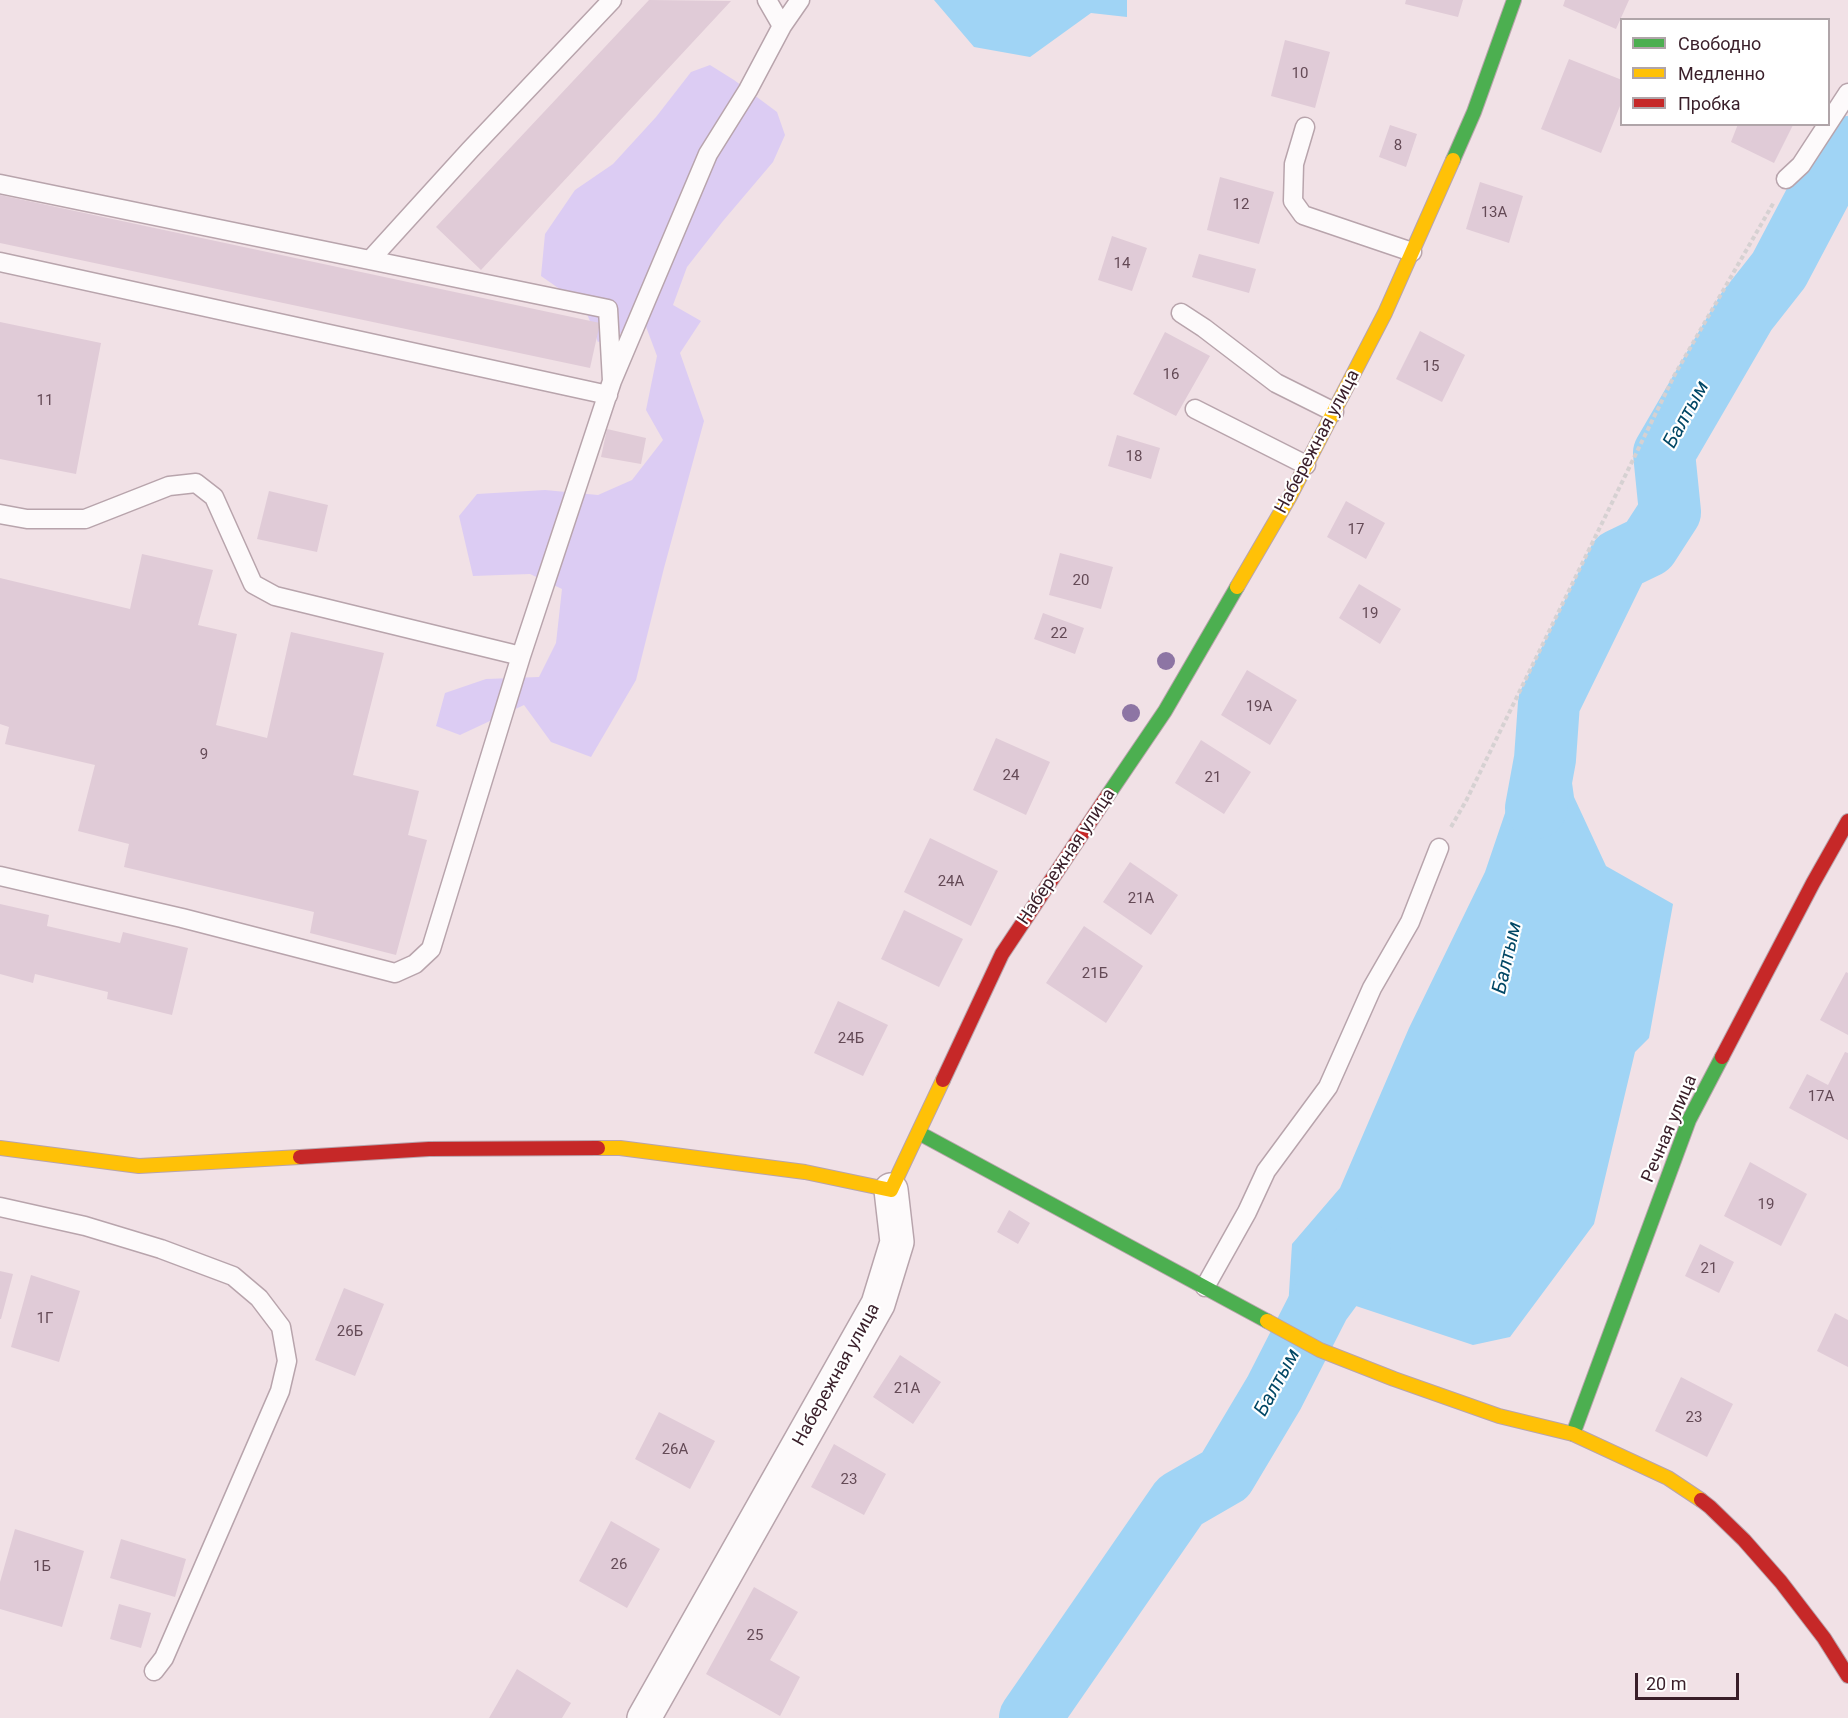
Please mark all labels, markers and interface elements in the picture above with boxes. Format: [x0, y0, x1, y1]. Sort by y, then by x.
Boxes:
legend [1620, 18, 1830, 126]
text: Свободно [1678, 33, 1761, 54]
text: Медленно [1678, 63, 1765, 84]
house number: 10 [1292, 65, 1308, 83]
text: Пробка [1678, 93, 1741, 114]
house number: 8 [1394, 137, 1402, 155]
house number: 12 [1233, 196, 1249, 214]
house number: 13А [1481, 204, 1507, 222]
house number: 14 [1114, 255, 1130, 273]
house number: 15 [1423, 358, 1439, 376]
house number: 16 [1163, 366, 1179, 384]
street label: Набережная улица [1271, 367, 1365, 517]
water label: Балтым [1659, 377, 1715, 453]
house number: 11 [37, 392, 53, 410]
house number: 18 [1126, 448, 1142, 466]
house number: 17 [1348, 521, 1364, 539]
house number: 20 [1073, 572, 1089, 590]
house number: 19 [1362, 605, 1378, 623]
house number: 22 [1051, 625, 1067, 643]
house number: 19А [1246, 698, 1272, 716]
house number: 9 [200, 746, 208, 764]
house number: 24 [1003, 767, 1019, 785]
house number: 21 [1205, 769, 1221, 787]
street label: Набережная улица [1013, 785, 1121, 929]
house number: 24А [938, 873, 964, 891]
house number: 21А [1128, 890, 1154, 908]
water label: Балтым [1488, 920, 1528, 996]
house number: 21Б [1082, 965, 1108, 983]
house number: 24Б [838, 1030, 864, 1048]
street label: Речная улица [1638, 1072, 1702, 1186]
house number: 17А [1808, 1088, 1834, 1106]
house number: 19 [1758, 1196, 1774, 1214]
house number: 21 [1701, 1260, 1717, 1278]
street label: Набережная улица [789, 1300, 885, 1450]
house number: 1Г [37, 1310, 53, 1328]
house number: 26Б [337, 1323, 363, 1341]
water label: Балтым [1250, 1345, 1306, 1421]
house number: 21А [894, 1380, 920, 1398]
house number: 23 [1686, 1409, 1702, 1427]
house number: 26А [662, 1441, 688, 1459]
house number: 23 [841, 1471, 857, 1489]
house number: 26 [611, 1556, 627, 1574]
house number: 1Б [33, 1558, 51, 1576]
house number: 25 [747, 1627, 763, 1645]
scale bar [1638, 1661, 1742, 1699]
text: 20 m [1646, 1673, 1686, 1694]

